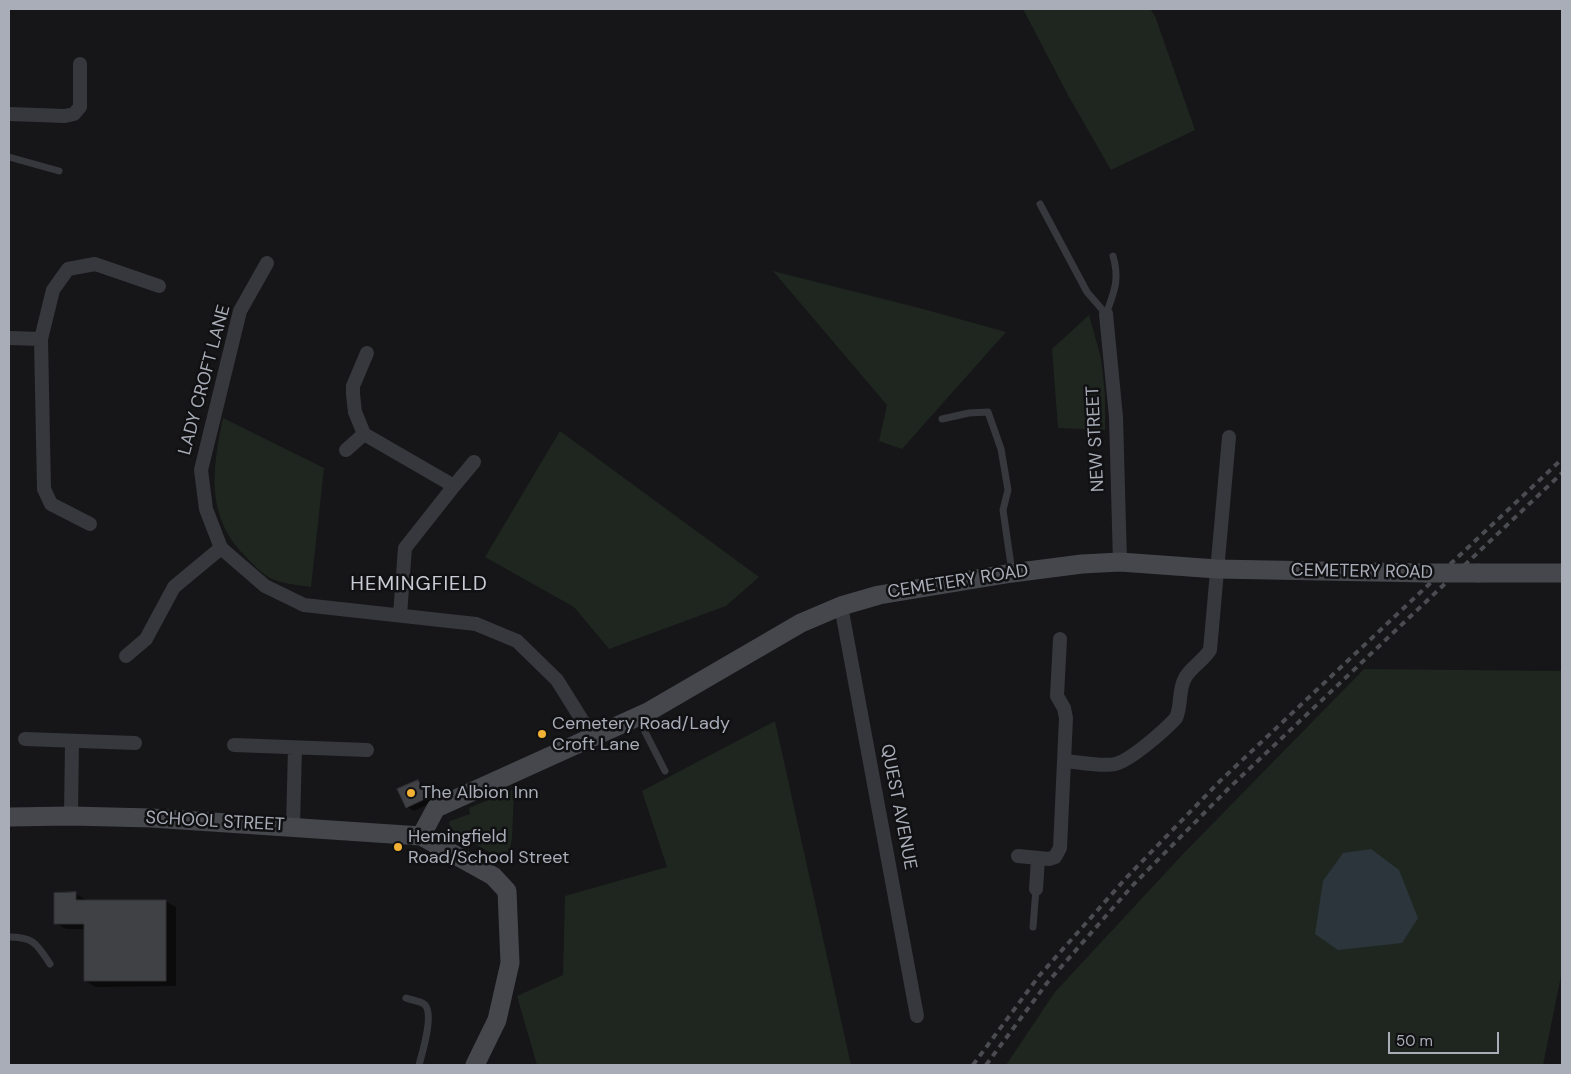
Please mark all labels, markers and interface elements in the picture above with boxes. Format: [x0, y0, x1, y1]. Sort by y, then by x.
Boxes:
street label: LADY CROFT LANE [175, 303, 235, 457]
street label: NEW STREET [1082, 385, 1110, 493]
street label: CEMETERY ROAD [886, 560, 1030, 604]
street label: CEMETERY ROAD [1291, 560, 1433, 584]
district label: HEMINGFIELD [349, 573, 489, 597]
place label: Cemetery Road/Lady Croft Lane [552, 713, 730, 756]
marker: Cemetery Road/Lady Croft Lane [536, 728, 548, 740]
street label: QUEST AVENUE [875, 742, 921, 872]
place label: The Albion Inn [421, 782, 539, 804]
marker: The Albion Inn [405, 787, 417, 799]
street label: SCHOOL STREET [145, 808, 285, 836]
place label: Hemingfield Road/School Street [408, 826, 569, 869]
marker: Hemingfield Road/School Street [392, 841, 404, 853]
scale bar [1391, 1022, 1502, 1054]
text: 50 m [1396, 1031, 1433, 1051]

